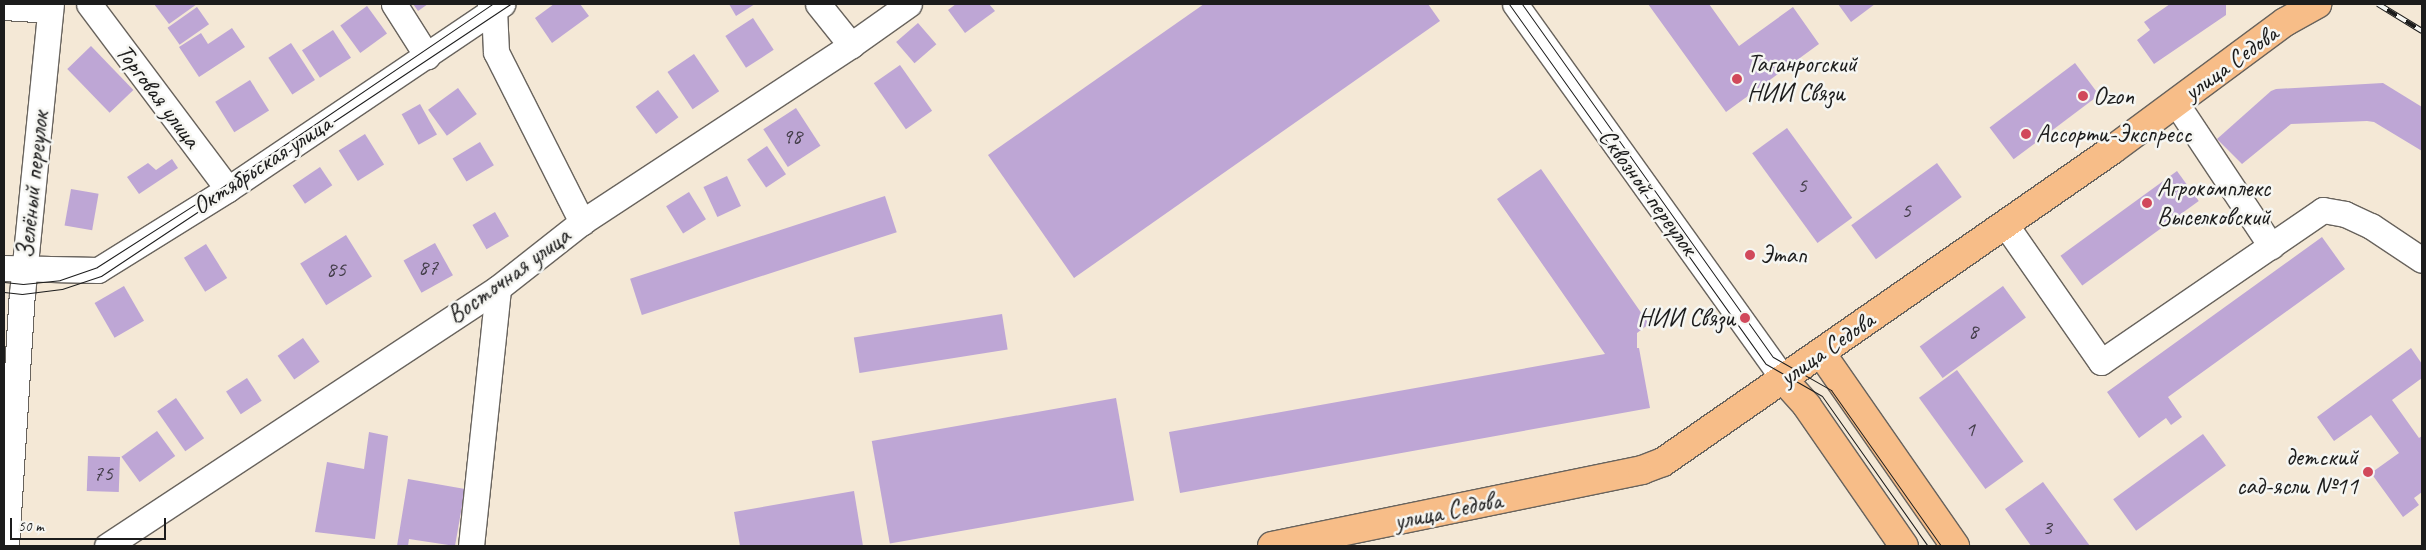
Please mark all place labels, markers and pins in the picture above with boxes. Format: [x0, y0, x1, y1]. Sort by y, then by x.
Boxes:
place label: Таганрогский НИИ Связи [1747, 50, 1857, 109]
marker: Таганрогский НИИ Связи [1731, 73, 1743, 85]
place label: Ozon [2093, 81, 2134, 111]
marker: Ozon [2077, 90, 2089, 102]
place label: Ассорти-Экспресс [2036, 119, 2192, 149]
marker: Ассорти-Экспресс [2020, 128, 2032, 140]
place label: Агрокомплекс Выселковский [2157, 174, 2270, 233]
marker: Агрокомплекс Выселковский [2141, 197, 2153, 209]
place label: Этап [1760, 240, 1807, 270]
marker: Этап [1744, 249, 1756, 261]
place label: НИИ Связи [1638, 303, 1735, 333]
marker: НИИ Связи [1739, 312, 1751, 324]
place label: детский сад-ясли №11 [2236, 443, 2358, 502]
marker: детский сад-ясли №11 [2362, 466, 2374, 478]

